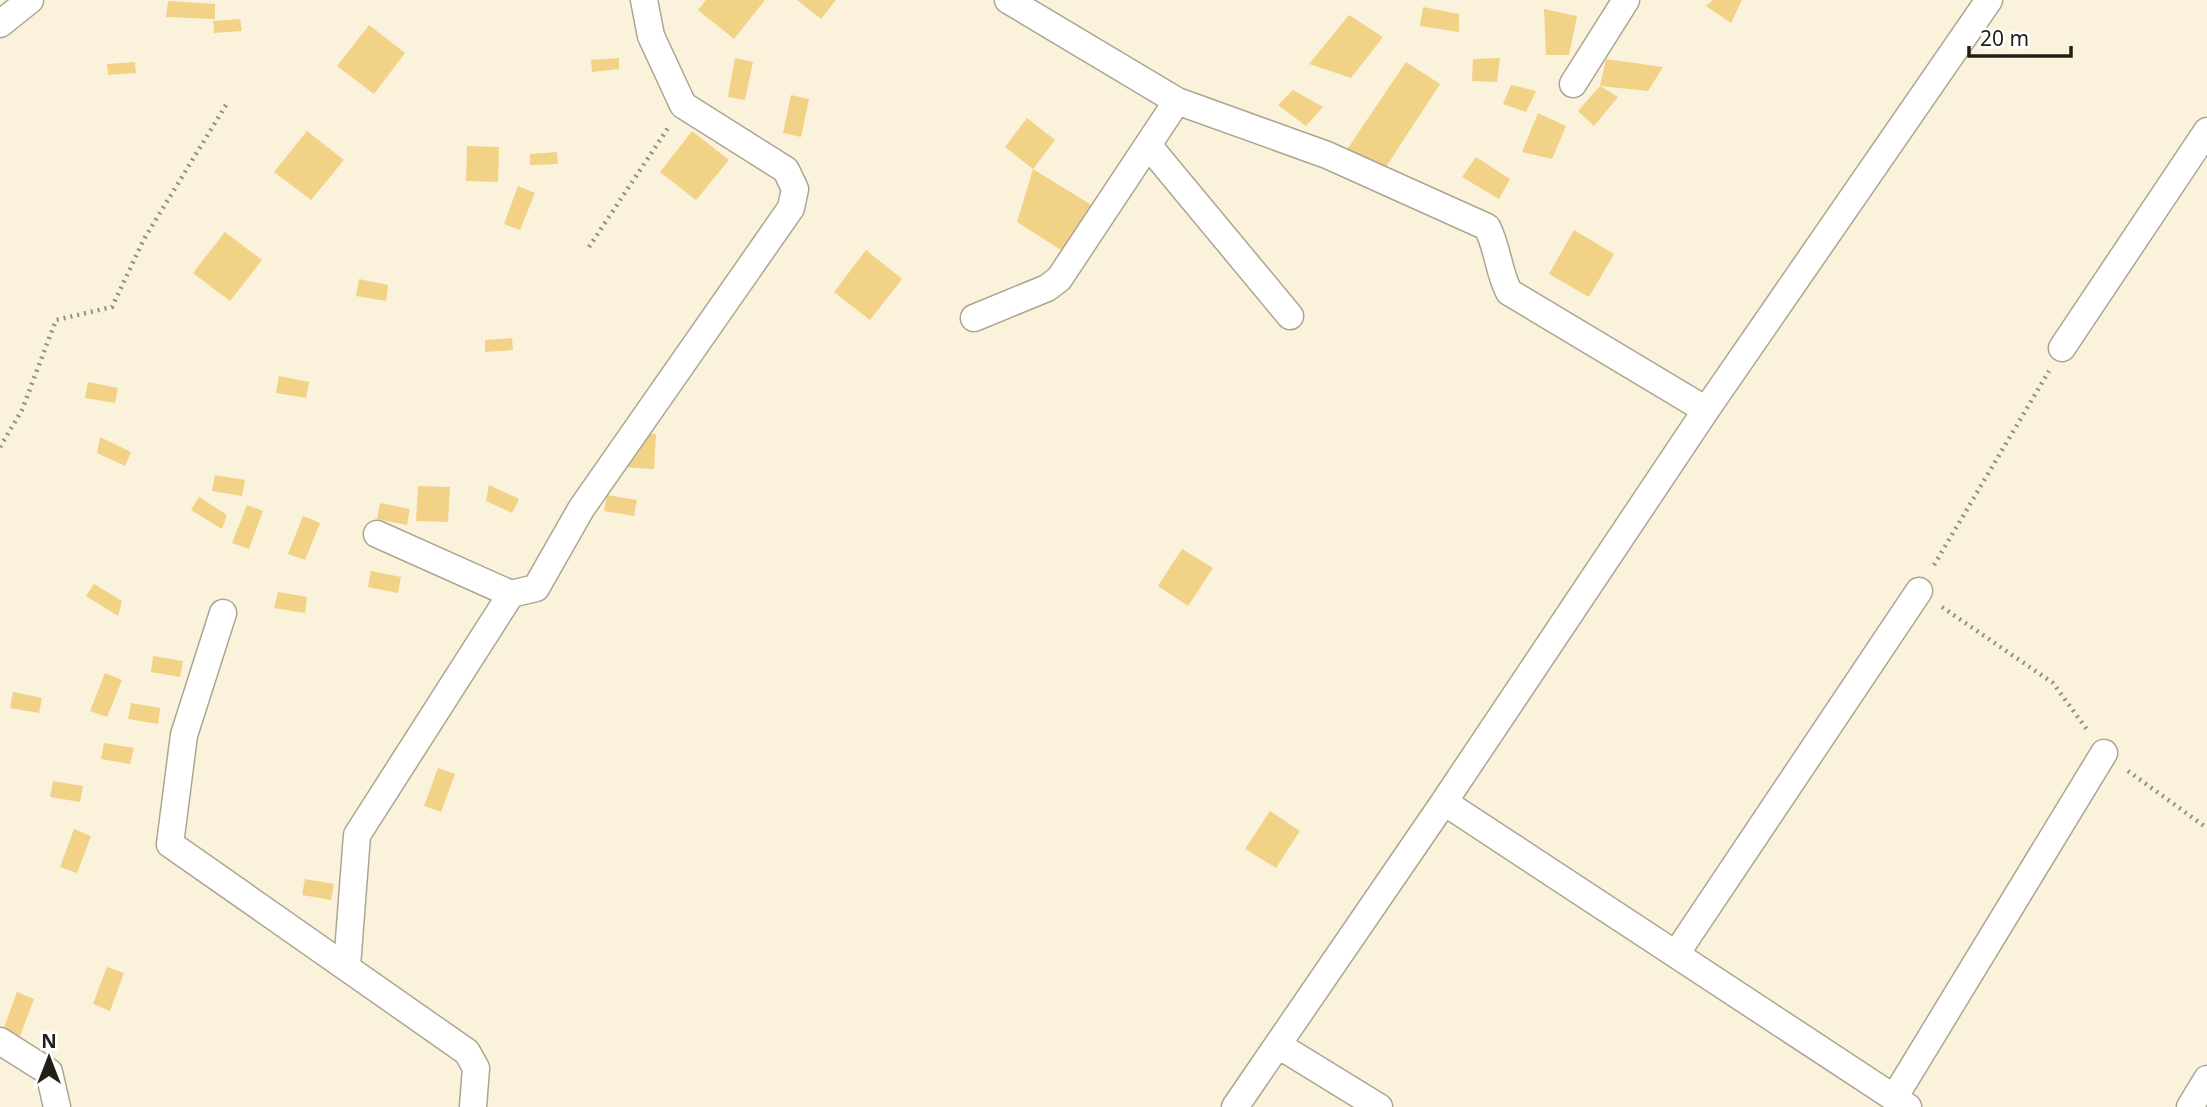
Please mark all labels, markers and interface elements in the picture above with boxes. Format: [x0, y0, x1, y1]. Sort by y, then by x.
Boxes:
scale bar [1969, 14, 2070, 58]
text: 20 m [1980, 24, 2029, 52]
north arrow [14, 1023, 84, 1093]
text: N [41, 1028, 57, 1054]

